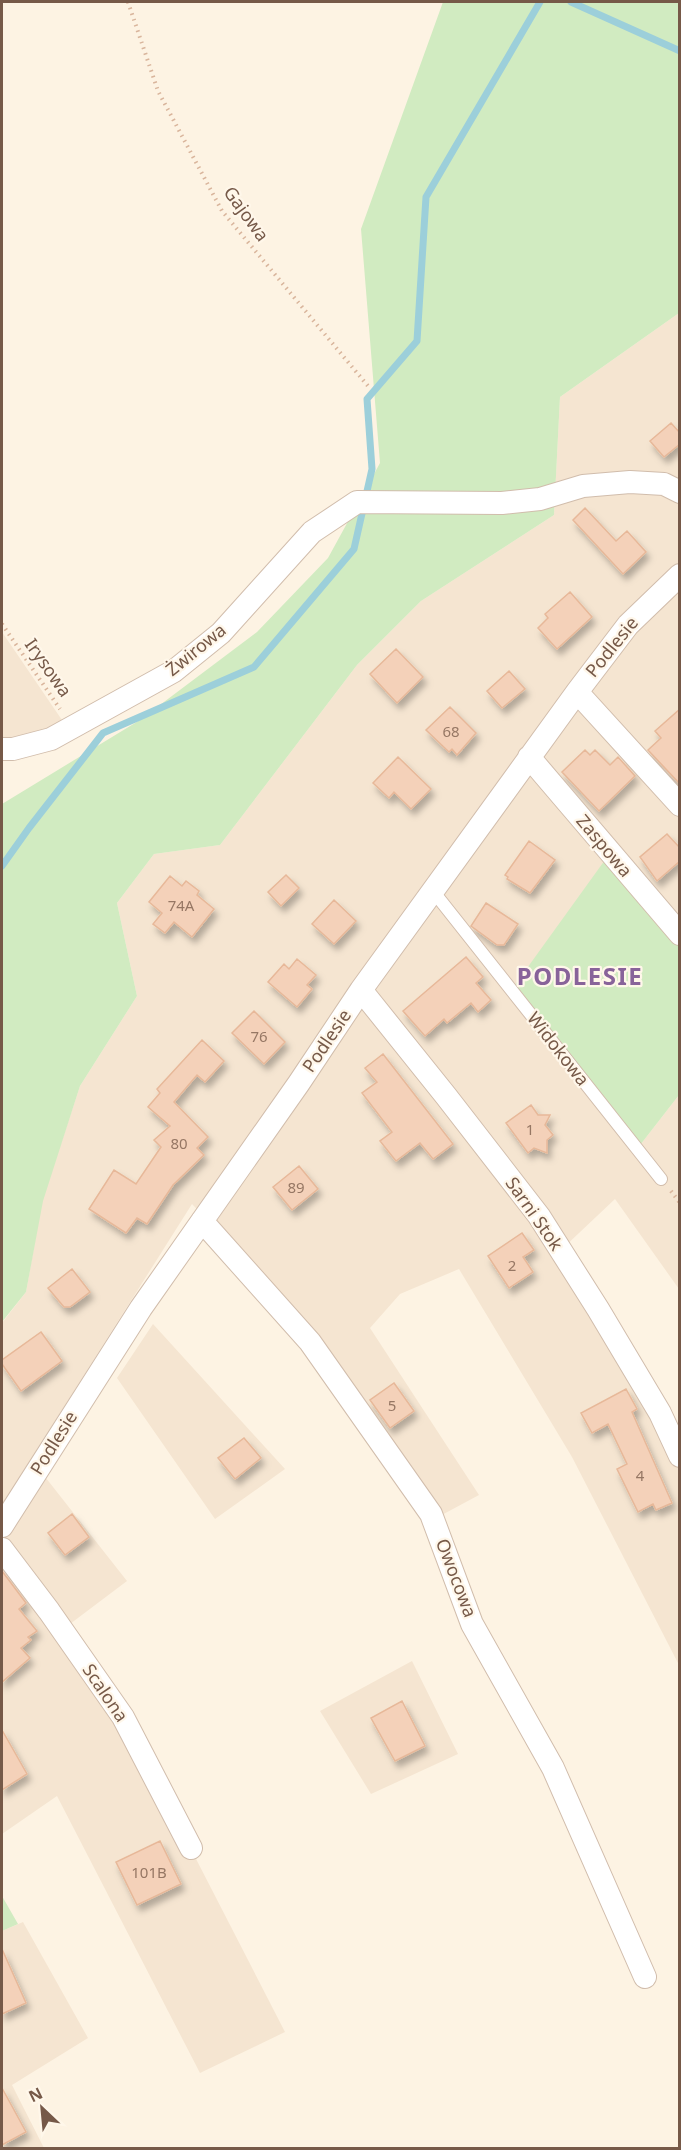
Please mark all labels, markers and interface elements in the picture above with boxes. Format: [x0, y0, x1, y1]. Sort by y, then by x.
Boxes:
street label: Gajowa [219, 181, 275, 246]
street label: Podlesie [580, 611, 643, 682]
street label: Żwirowa [160, 618, 230, 681]
street label: Irysowa [20, 633, 78, 701]
house number: 68 [442, 721, 460, 741]
street label: Zaspowa [572, 809, 638, 882]
house number: 74A [168, 895, 195, 915]
district label: PODLESIE [517, 959, 643, 992]
street label: Podlesie [296, 1004, 356, 1077]
street label: Widokowa [522, 1006, 595, 1090]
house number: 76 [250, 1026, 268, 1046]
house number: 1 [526, 1119, 534, 1139]
house number: 80 [170, 1133, 188, 1153]
street label: Sarni Stok [501, 1172, 569, 1255]
house number: 89 [287, 1177, 305, 1197]
house number: 2 [508, 1255, 516, 1275]
house number: 5 [388, 1395, 396, 1415]
street label: Podlesie [24, 1406, 82, 1479]
house number: 4 [636, 1465, 645, 1485]
street label: Owocowa [431, 1535, 483, 1620]
street label: Scalona [78, 1659, 134, 1726]
house number: 101B [131, 1862, 167, 1882]
north arrow [12, 2078, 72, 2138]
text: N [25, 2082, 46, 2107]

